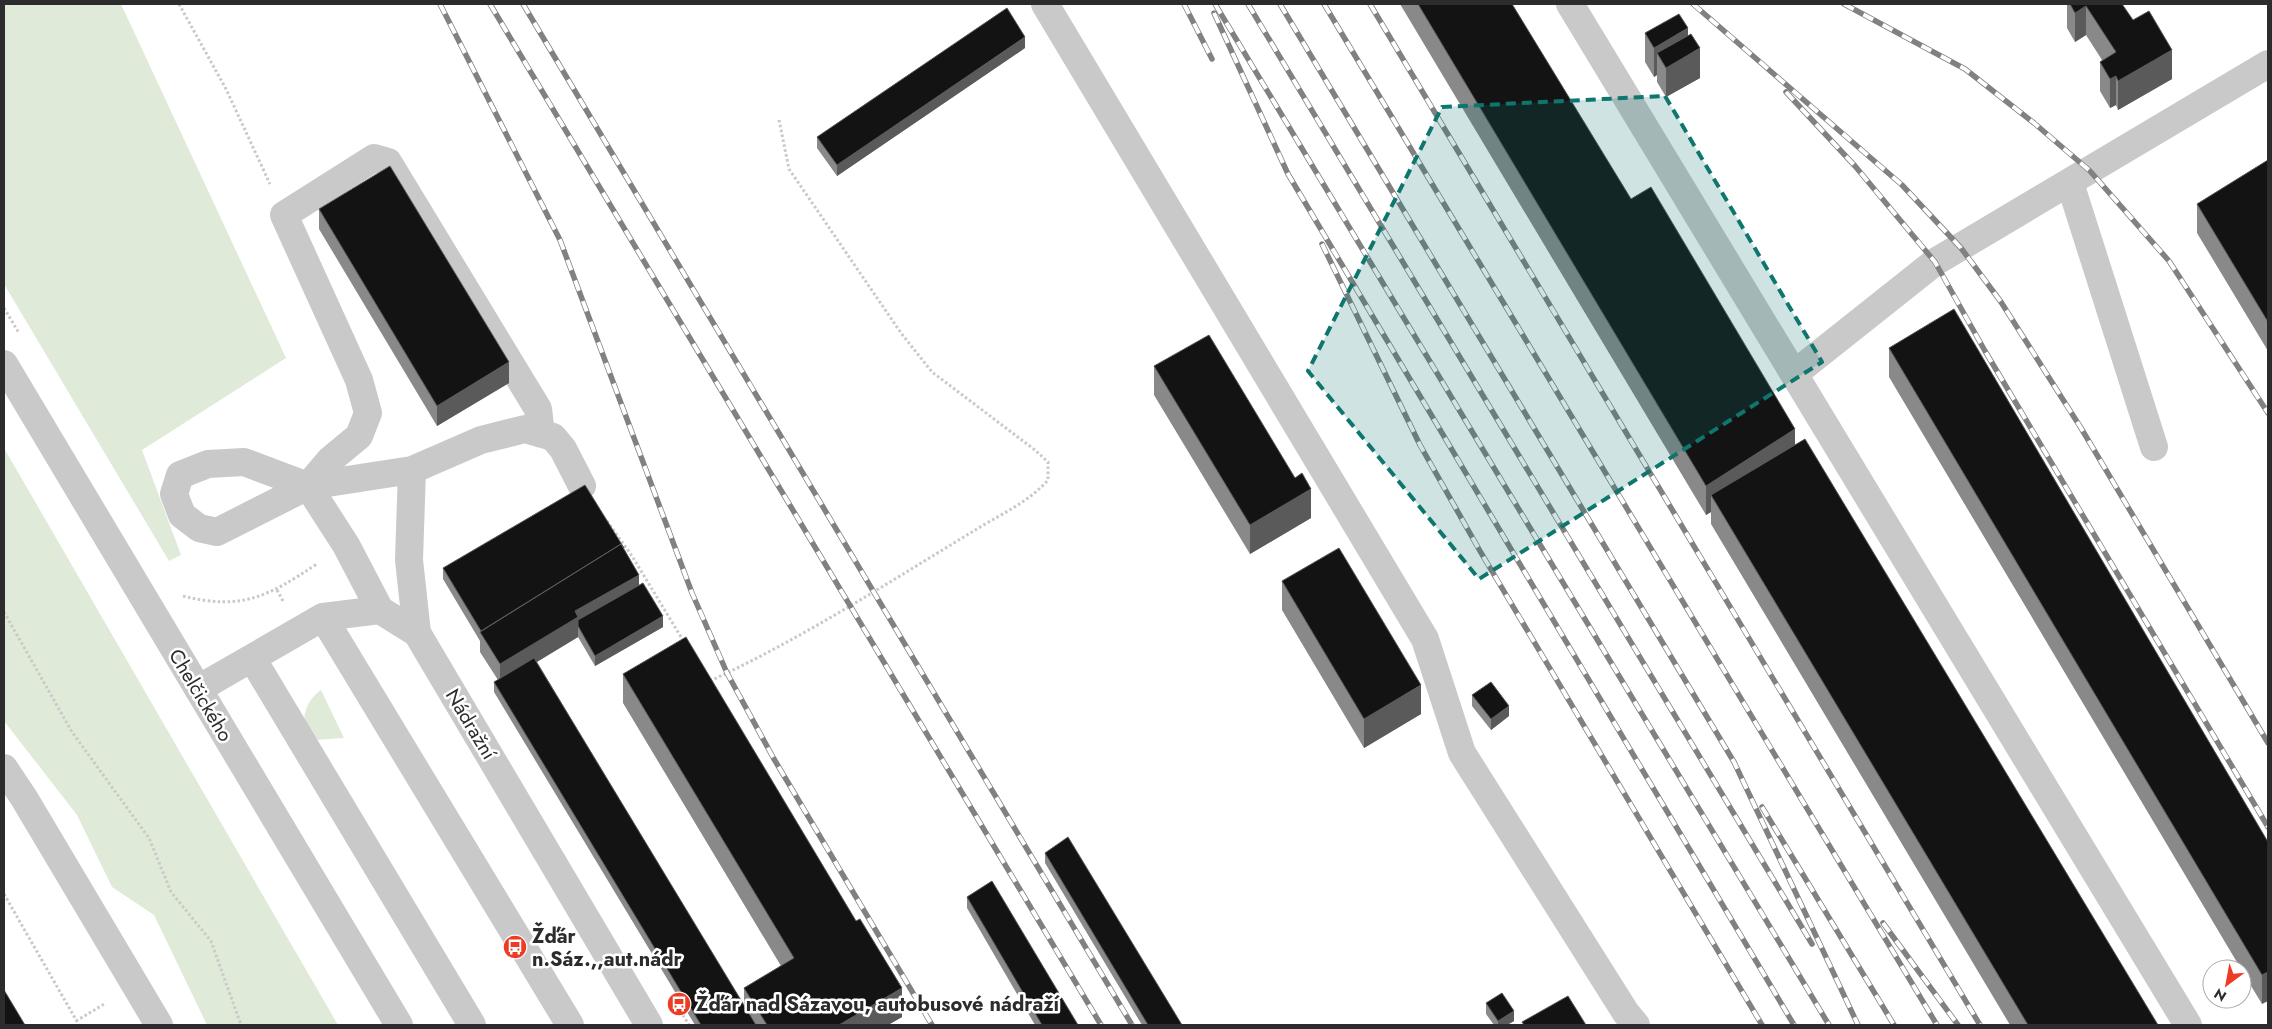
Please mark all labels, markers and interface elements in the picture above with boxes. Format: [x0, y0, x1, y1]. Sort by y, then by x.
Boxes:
street label: Chelčického [161, 643, 240, 747]
street label: Nádražní [438, 683, 503, 766]
place label: Žďár n.Sáz.,,aut.nádr [532, 921, 683, 974]
bus stop icon: Žďár n.Sáz.,,aut.nádr [502, 934, 528, 960]
north arrow [2202, 959, 2252, 1009]
text: N [2210, 984, 2230, 1006]
place label: Žďár nad Sázavou, autobusové nádraží [696, 989, 1061, 1019]
bus stop icon: Žďár nad Sázavou, autobusové nádraží [666, 991, 692, 1017]

